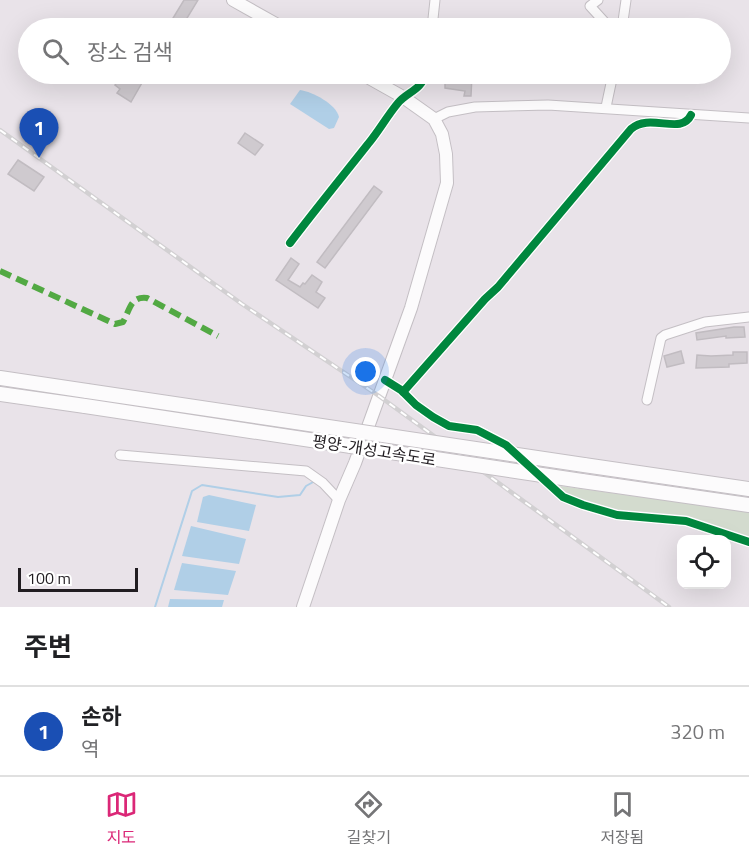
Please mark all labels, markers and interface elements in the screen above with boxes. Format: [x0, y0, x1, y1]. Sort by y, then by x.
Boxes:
search box [18, 18, 731, 84]
icon: search [39, 35, 72, 68]
text: 장소 검색 [87, 35, 173, 69]
pin: 1 [20, 108, 58, 158]
your location [351, 357, 380, 386]
street label: 평양-개성고속도로 [311, 428, 438, 472]
map controls [677, 535, 731, 589]
button: locate [677, 535, 731, 589]
scale bar [18, 565, 138, 592]
text: 100 m [27, 566, 71, 590]
text: 주변 [24, 627, 72, 666]
text: 손하 [81, 699, 121, 733]
text: 1 [38, 716, 49, 747]
text: 320 m [670, 716, 725, 747]
text: 역 [81, 733, 99, 764]
tab: 지도 [105, 788, 138, 849]
tab: 길찾기 [347, 788, 391, 849]
tab: 저장됨 [600, 788, 644, 849]

